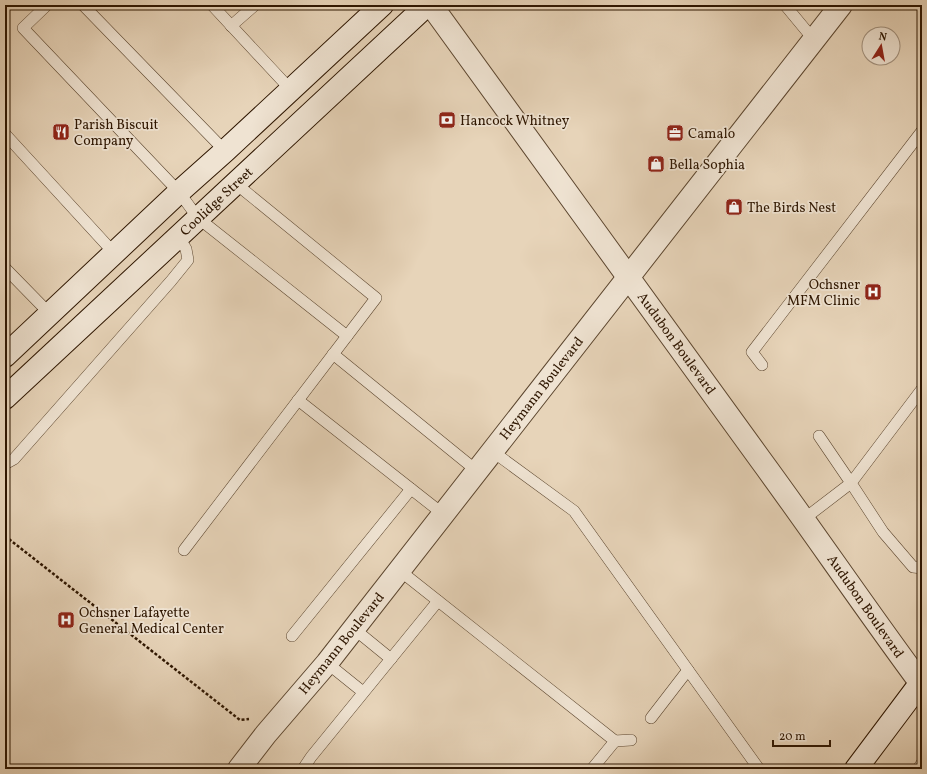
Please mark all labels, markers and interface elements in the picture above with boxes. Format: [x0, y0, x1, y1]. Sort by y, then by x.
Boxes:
north arrow [861, 26, 901, 66]
text: N [877, 30, 888, 46]
bank icon: Hancock Whitney [437, 110, 457, 130]
place label: Hancock Whitney [460, 112, 570, 131]
place label: Parish Biscuit Company [74, 116, 159, 151]
restaurant icon: Parish Biscuit Company [51, 122, 71, 142]
office icon: Camalo [665, 123, 685, 143]
place label: Camalo [688, 125, 735, 144]
shop icon: Bella Sophia [646, 154, 666, 174]
place label: Bella Sophia [669, 156, 745, 175]
street label: Coolidge Street [176, 163, 258, 241]
shop icon: The Birds Nest [724, 197, 744, 217]
place label: The Birds Nest [747, 199, 836, 218]
place label: Ochsner MFM Clinic [787, 276, 860, 311]
hospital icon: Ochsner MFM Clinic [863, 282, 883, 302]
street label: Audubon Boulevard [632, 289, 720, 399]
street label: Heymann Boulevard [496, 333, 589, 445]
street label: Audubon Boulevard [822, 551, 908, 663]
street label: Heymann Boulevard [295, 589, 389, 699]
place label: Ochsner Lafayette General Medical Center [79, 604, 224, 639]
hospital icon: Ochsner Lafayette General Medical Center [56, 610, 76, 630]
scale bar [773, 722, 830, 748]
text: 20 m [779, 729, 806, 745]

